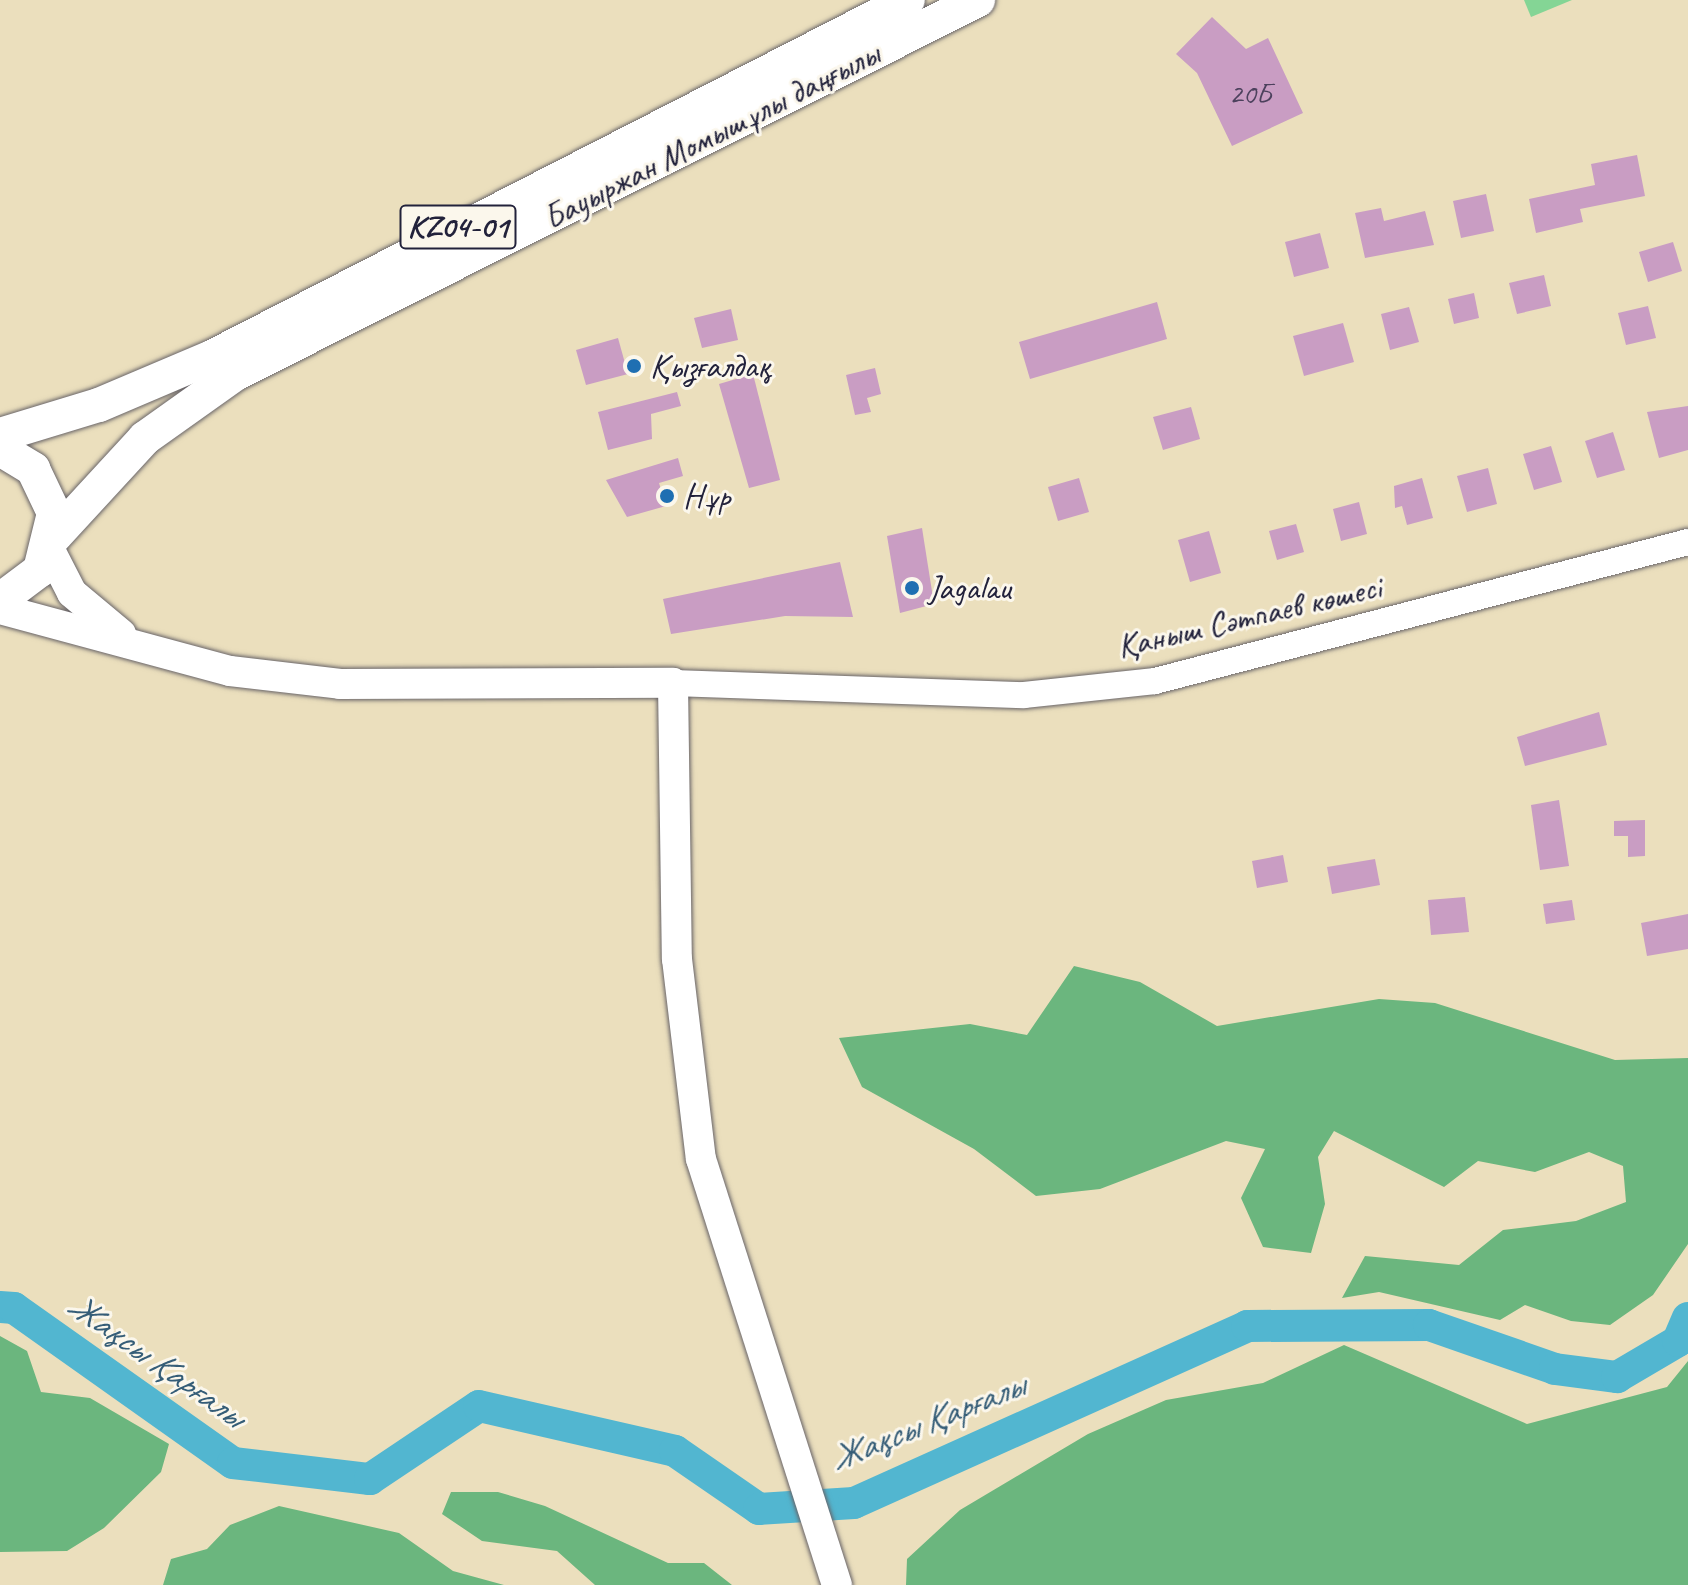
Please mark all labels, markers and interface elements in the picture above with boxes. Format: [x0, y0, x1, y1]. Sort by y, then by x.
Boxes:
street label: Бауыржан Момышұлы даңғылы [536, 32, 886, 238]
house number: 20Б [1229, 75, 1271, 111]
road number: KZ04-01 [398, 199, 518, 255]
place label: Қызғалдақ [650, 346, 771, 386]
marker: Қызғалдақ [625, 357, 643, 375]
place label: Нұр [683, 476, 730, 516]
marker: Нұр [658, 487, 676, 505]
street label: Қаныш Сәтпаев көшесі [1113, 566, 1385, 666]
place label: Jagalau [928, 568, 1011, 608]
marker: Jagalau [903, 579, 921, 597]
water label: Жақсы Қарғалы [59, 1283, 253, 1437]
water label: Жақсы Қарғалы [823, 1363, 1031, 1481]

